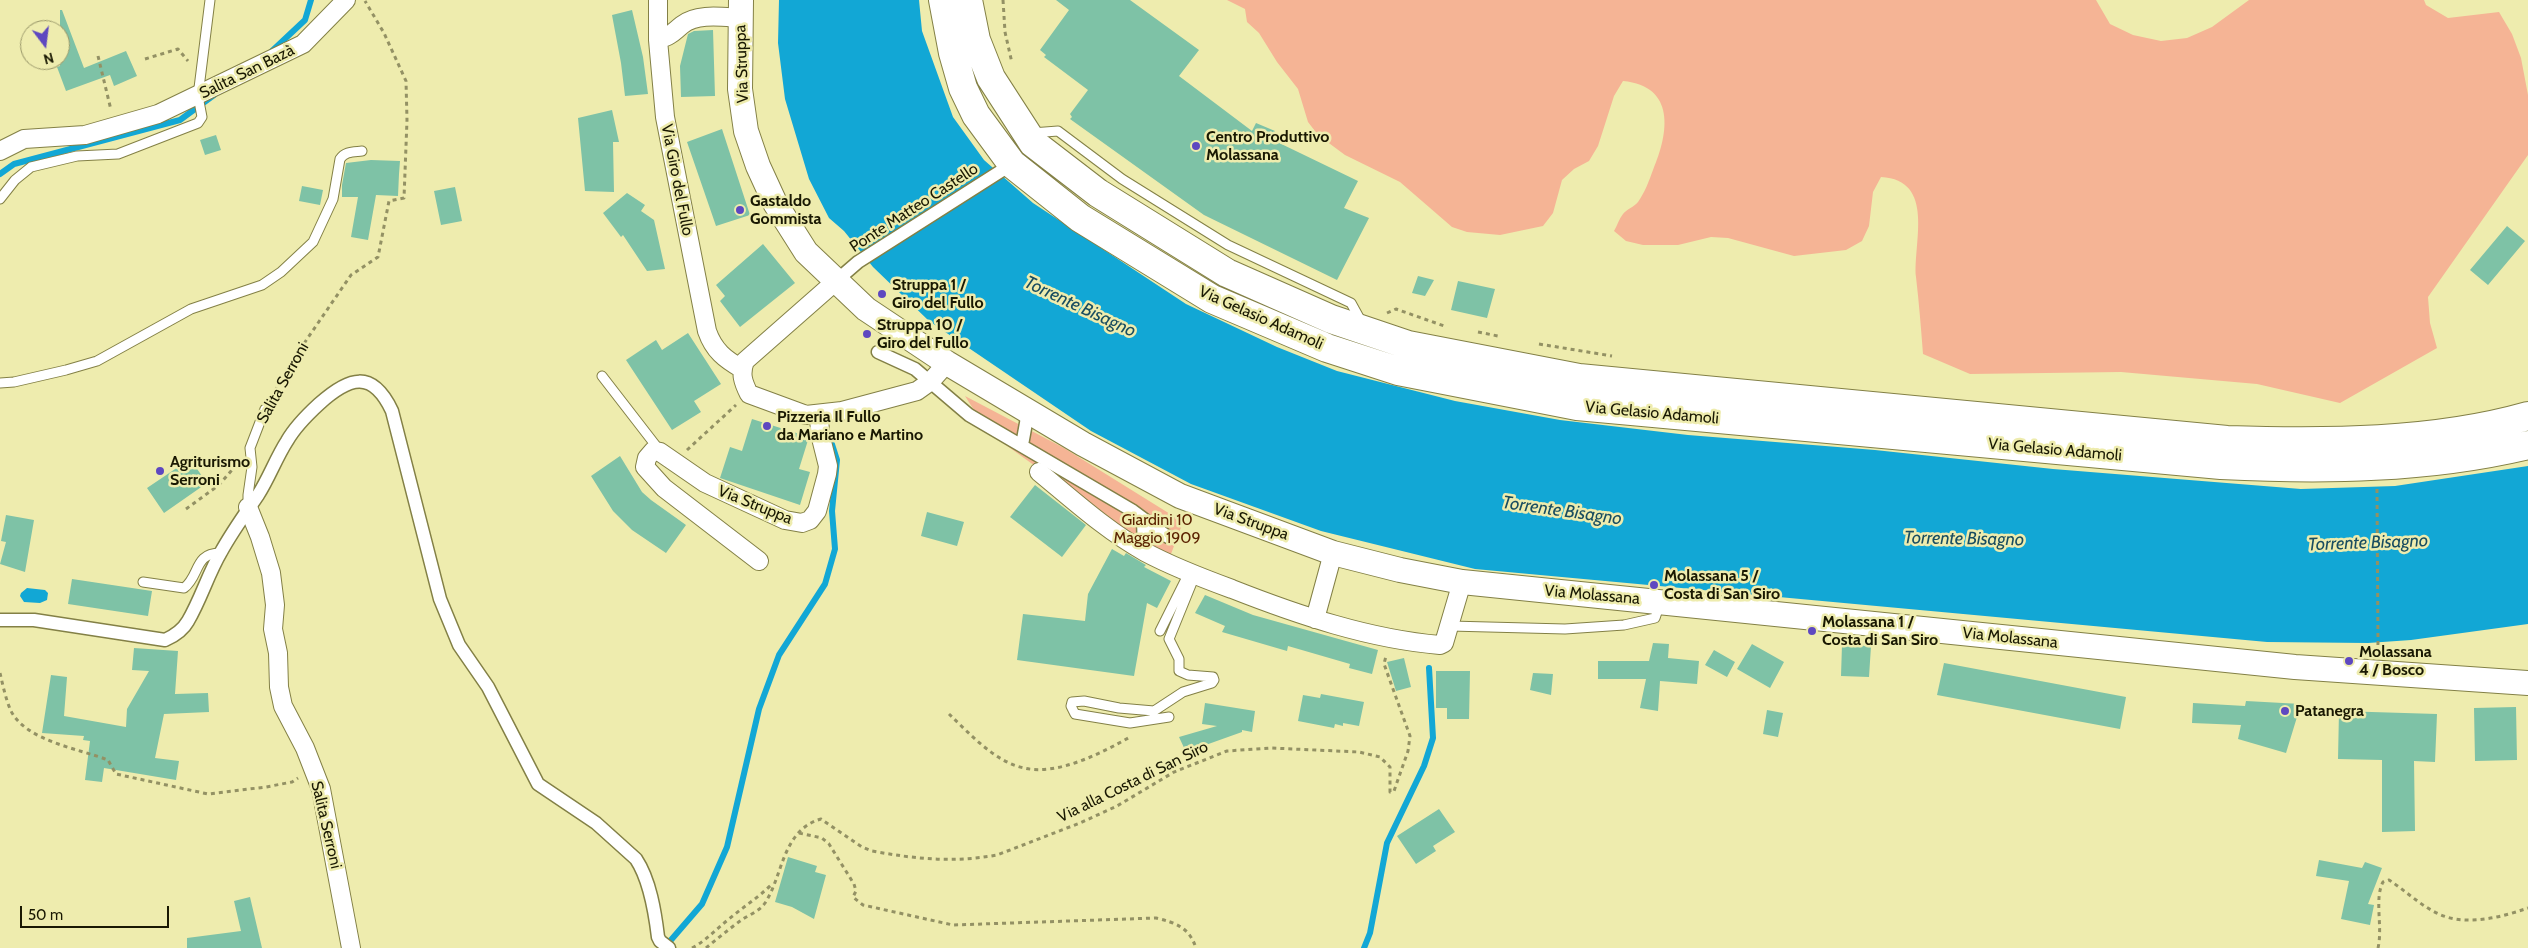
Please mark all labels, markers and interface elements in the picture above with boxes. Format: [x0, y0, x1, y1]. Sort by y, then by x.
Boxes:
north arrow [20, 20, 70, 70]
street label: Via Struppa [731, 24, 753, 104]
street label: Salita San Bazà [197, 41, 297, 103]
text: N [42, 49, 56, 68]
street label: Via Giro del Fullo [657, 123, 697, 237]
place label: Centro Produttivo Molassana [1206, 127, 1329, 165]
marker: Centro Produttivo Molassana [1190, 140, 1202, 152]
street label: Ponte Matteo Castello [846, 159, 982, 257]
place label: Gastaldo Gommista [750, 191, 822, 229]
marker: Gastaldo Gommista [734, 204, 746, 216]
water label: Torrente Bisagno [1021, 272, 1139, 342]
place label: Struppa 1 / Giro del Fullo [892, 275, 984, 313]
street label: Via Gelasio Adamoli [1196, 282, 1326, 354]
marker: Struppa 1 / Giro del Fullo [876, 288, 888, 300]
place label: Struppa 10 / Giro del Fullo [877, 315, 969, 353]
marker: Struppa 10 / Giro del Fullo [861, 328, 873, 340]
street label: Salita Serroni [253, 339, 313, 427]
street label: Via Gelasio Adamoli [1584, 398, 1720, 428]
place label: Pizzeria Il Fullo da Mariano e Martino [777, 407, 923, 445]
marker: Pizzeria Il Fullo da Mariano e Martino [761, 420, 773, 432]
street label: Via Gelasio Adamoli [1987, 435, 2123, 465]
place label: Agriturismo Serroni [170, 452, 250, 490]
marker: Agriturismo Serroni [154, 465, 166, 477]
street label: Via Struppa [715, 481, 795, 529]
water label: Torrente Bisagno [1501, 492, 1623, 530]
street label: Via Struppa [1211, 500, 1291, 544]
park label: Giardini 10 Maggio 1909 [1113, 510, 1201, 548]
water label: Torrente Bisagno [1904, 527, 2024, 551]
water label: Torrente Bisagno [2307, 530, 2429, 556]
place label: Molassana 5 / Costa di San Siro [1664, 566, 1780, 604]
marker: Molassana 5 / Costa di San Siro [1648, 579, 1660, 591]
street label: Via Molassana [1543, 581, 1641, 609]
place label: Molassana 1 / Costa di San Siro [1822, 612, 1938, 650]
street label: Via Molassana [1961, 623, 2059, 653]
marker: Molassana 1 / Costa di San Siro [1806, 625, 1818, 637]
place label: Molassana 4 / Bosco [2359, 642, 2432, 680]
marker: Molassana 4 / Bosco [2343, 655, 2355, 667]
place label: Patanegra [2295, 701, 2364, 721]
marker: Patanegra [2279, 705, 2291, 717]
street label: Via alla Costa di San Siro [1055, 737, 1211, 827]
street label: Salita Serroni [307, 779, 345, 871]
scale bar [22, 896, 171, 928]
text: 50 m [28, 906, 63, 924]

